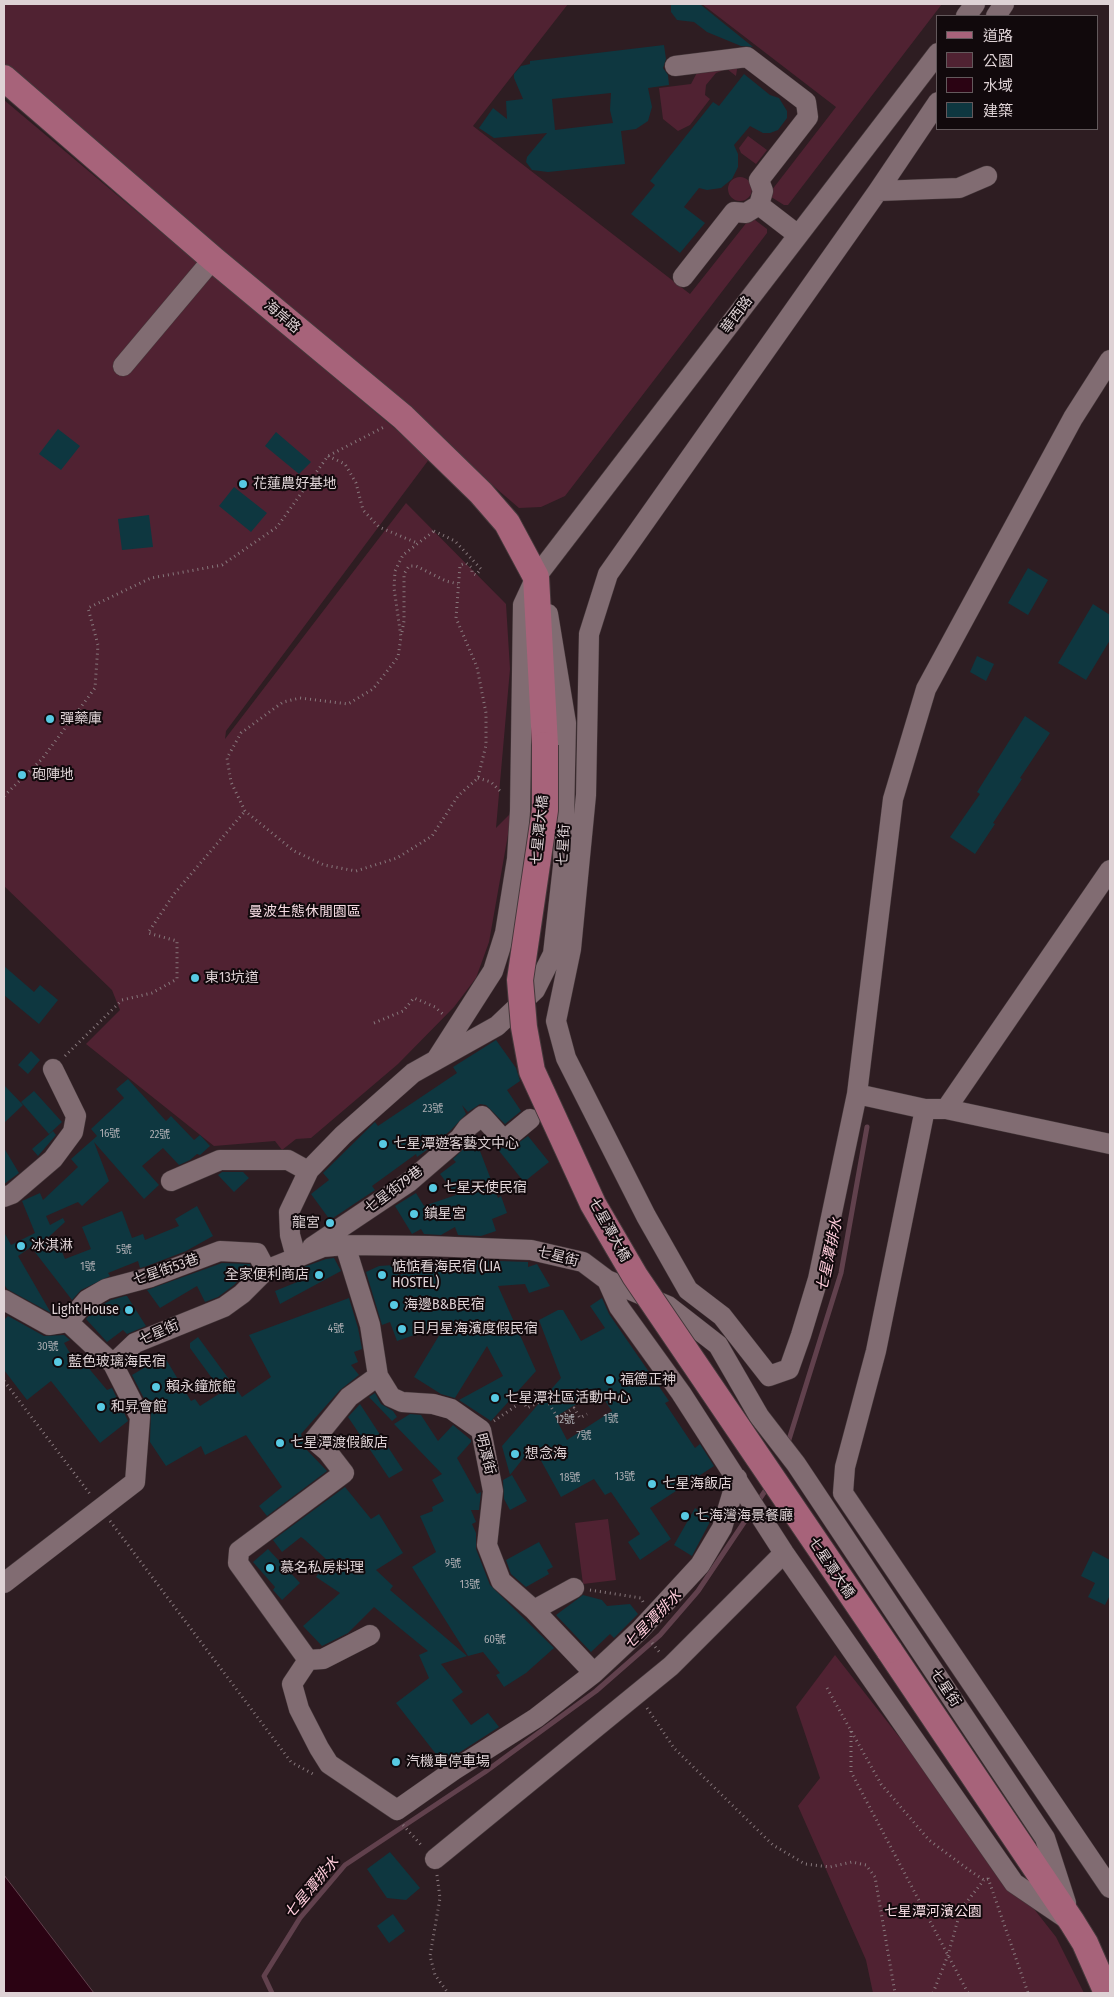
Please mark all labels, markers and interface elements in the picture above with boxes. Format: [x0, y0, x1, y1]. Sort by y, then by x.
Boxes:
legend [936, 15, 1099, 130]
text: 道路 [983, 27, 1013, 45]
text: 公園 [983, 52, 1013, 70]
text: 水域 [983, 77, 1013, 95]
text: 建築 [983, 102, 1013, 120]
street label: 華西路 [718, 293, 756, 337]
street label: 海岸路 [261, 297, 303, 337]
place label: 花蓮農好基地 [253, 476, 337, 492]
marker: 花蓮農好基地 [237, 478, 249, 490]
place label: 彈藥庫 [60, 711, 102, 727]
marker: 彈藥庫 [44, 713, 56, 725]
place label: 砲陣地 [32, 767, 74, 783]
marker: 砲陣地 [16, 769, 28, 781]
street label: 七星潭大橋 [528, 794, 552, 866]
street label: 七星街 [555, 824, 573, 866]
park label: 曼波生態休閒園區 [249, 904, 361, 920]
place label: 東13坑道 [205, 970, 259, 986]
marker: 東13坑道 [189, 972, 201, 984]
house number: 23號 [423, 1102, 443, 1116]
house number: 16號 [100, 1127, 120, 1141]
house number: 22號 [150, 1128, 170, 1142]
place label: 七星潭遊客藝文中心 [393, 1136, 519, 1152]
marker: 七星潭遊客藝文中心 [377, 1138, 389, 1150]
street label: 七星街79巷 [362, 1163, 426, 1217]
place label: 七星天使民宿 [443, 1180, 527, 1196]
marker: 七星天使民宿 [427, 1182, 439, 1194]
street label: 七星潭大橋 [585, 1195, 633, 1265]
place label: 鎮星宮 [424, 1206, 466, 1222]
marker: 鎮星宮 [408, 1208, 420, 1220]
place label: 龍宮 [292, 1215, 320, 1231]
water label: 七星潭排水 [813, 1216, 847, 1294]
marker: 龍宮 [324, 1217, 336, 1229]
place label: 冰淇淋 [31, 1238, 73, 1254]
marker: 冰淇淋 [15, 1240, 27, 1252]
house number: 5號 [116, 1243, 132, 1257]
street label: 七星街 [536, 1244, 580, 1270]
street label: 七星街53巷 [131, 1251, 201, 1289]
place label: 惦惦看海民宿 (LIA HOSTEL) [392, 1259, 501, 1292]
house number: 1號 [80, 1260, 96, 1274]
place label: 全家便利商店 [225, 1267, 309, 1283]
marker: 全家便利商店 [313, 1269, 325, 1281]
marker: 惦惦看海民宿 (LIA HOSTEL) [376, 1269, 388, 1281]
place label: 海邊B&B民宿 [404, 1297, 485, 1313]
marker: 海邊B&B民宿 [388, 1299, 400, 1311]
place label: Light House [51, 1302, 119, 1318]
marker: Light House [123, 1304, 135, 1316]
street label: 七星街 [136, 1317, 182, 1349]
place label: 日月星海濱度假民宿 [412, 1321, 538, 1337]
house number: 4號 [328, 1322, 344, 1336]
marker: 日月星海濱度假民宿 [396, 1323, 408, 1335]
house number: 30號 [37, 1340, 59, 1354]
place label: 藍色玻璃海民宿 [68, 1354, 166, 1370]
marker: 藍色玻璃海民宿 [52, 1356, 64, 1368]
place label: 福德正神 [620, 1372, 676, 1388]
marker: 福德正神 [604, 1374, 616, 1386]
place label: 賴永鐘旅館 [166, 1379, 236, 1395]
marker: 賴永鐘旅館 [150, 1381, 162, 1393]
place label: 七星潭社區活動中心 [505, 1390, 631, 1406]
marker: 七星潭社區活動中心 [489, 1392, 501, 1404]
place label: 和昇會館 [111, 1399, 167, 1415]
marker: 和昇會館 [95, 1401, 107, 1413]
house number: 1號 [603, 1412, 619, 1426]
house number: 12號 [555, 1413, 575, 1427]
house number: 7號 [576, 1429, 592, 1443]
street label: 明潭街 [472, 1432, 498, 1476]
place label: 七星潭渡假飯店 [290, 1435, 388, 1451]
marker: 七星潭渡假飯店 [274, 1437, 286, 1449]
place label: 想念海 [525, 1446, 567, 1462]
marker: 想念海 [509, 1448, 521, 1460]
house number: 13號 [615, 1470, 635, 1484]
house number: 18號 [560, 1471, 580, 1485]
place label: 七星海飯店 [662, 1476, 732, 1492]
marker: 七星海飯店 [646, 1478, 658, 1490]
place label: 七海灣海景餐廳 [695, 1508, 793, 1524]
marker: 七海灣海景餐廳 [679, 1510, 691, 1522]
street label: 七星潭大橋 [804, 1534, 858, 1602]
house number: 9號 [445, 1557, 461, 1571]
place label: 慕名私房料理 [280, 1560, 364, 1576]
marker: 慕名私房料理 [264, 1562, 276, 1574]
house number: 13號 [460, 1578, 480, 1592]
water label: 七星潭排水 [620, 1587, 686, 1653]
house number: 60號 [484, 1633, 506, 1647]
street label: 七星街 [926, 1666, 964, 1710]
place label: 汽機車停車場 [406, 1754, 490, 1770]
marker: 汽機車停車場 [390, 1756, 402, 1768]
water label: 七星潭排水 [281, 1853, 343, 1923]
park label: 七星潭河濱公園 [884, 1904, 982, 1920]

